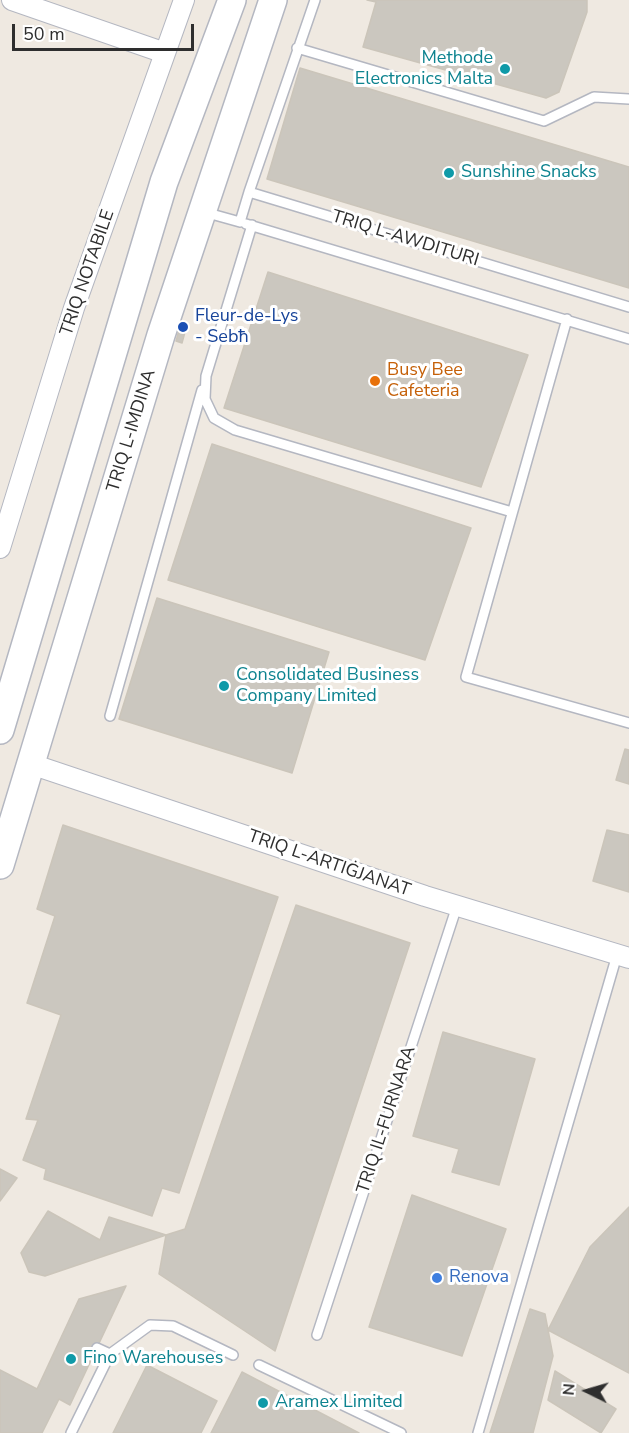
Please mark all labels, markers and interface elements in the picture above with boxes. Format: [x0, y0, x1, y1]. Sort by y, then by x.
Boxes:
scale bar [15, 12, 196, 50]
text: 50 m [23, 22, 65, 46]
place label: Methode Electronics Malta [355, 48, 493, 90]
marker: Methode Electronics Malta [498, 62, 512, 76]
place label: Sunshine Snacks [461, 162, 597, 184]
marker: Sunshine Snacks [442, 166, 456, 180]
street label: TRIQ L-AWDITURI [329, 206, 481, 272]
street label: TRIQ NOTABILE [56, 207, 120, 339]
place label: Fleur-de-Lys - Sebħ [195, 306, 298, 348]
marker: Fleur-de-Lys - Sebħ [176, 320, 190, 334]
place label: Busy Bee Cafeteria [387, 360, 463, 403]
street label: TRIQ L-IMDINA [103, 367, 161, 495]
marker: Busy Bee Cafeteria [368, 374, 382, 388]
place label: Consolidated Business Company Limited [236, 665, 419, 708]
marker: Consolidated Business Company Limited [217, 679, 231, 693]
street label: TRIQ L-ARTIĠJANAT [245, 826, 413, 902]
street label: TRIQ IL-FURNARA [353, 1044, 421, 1196]
place label: Renova [449, 1267, 509, 1289]
marker: Renova [430, 1271, 444, 1285]
place label: Fino Warehouses [83, 1348, 223, 1370]
marker: Fino Warehouses [64, 1352, 78, 1366]
north arrow [557, 1361, 617, 1421]
text: N [558, 1383, 581, 1396]
place label: Aramex Limited [275, 1392, 403, 1414]
marker: Aramex Limited [256, 1396, 270, 1410]

